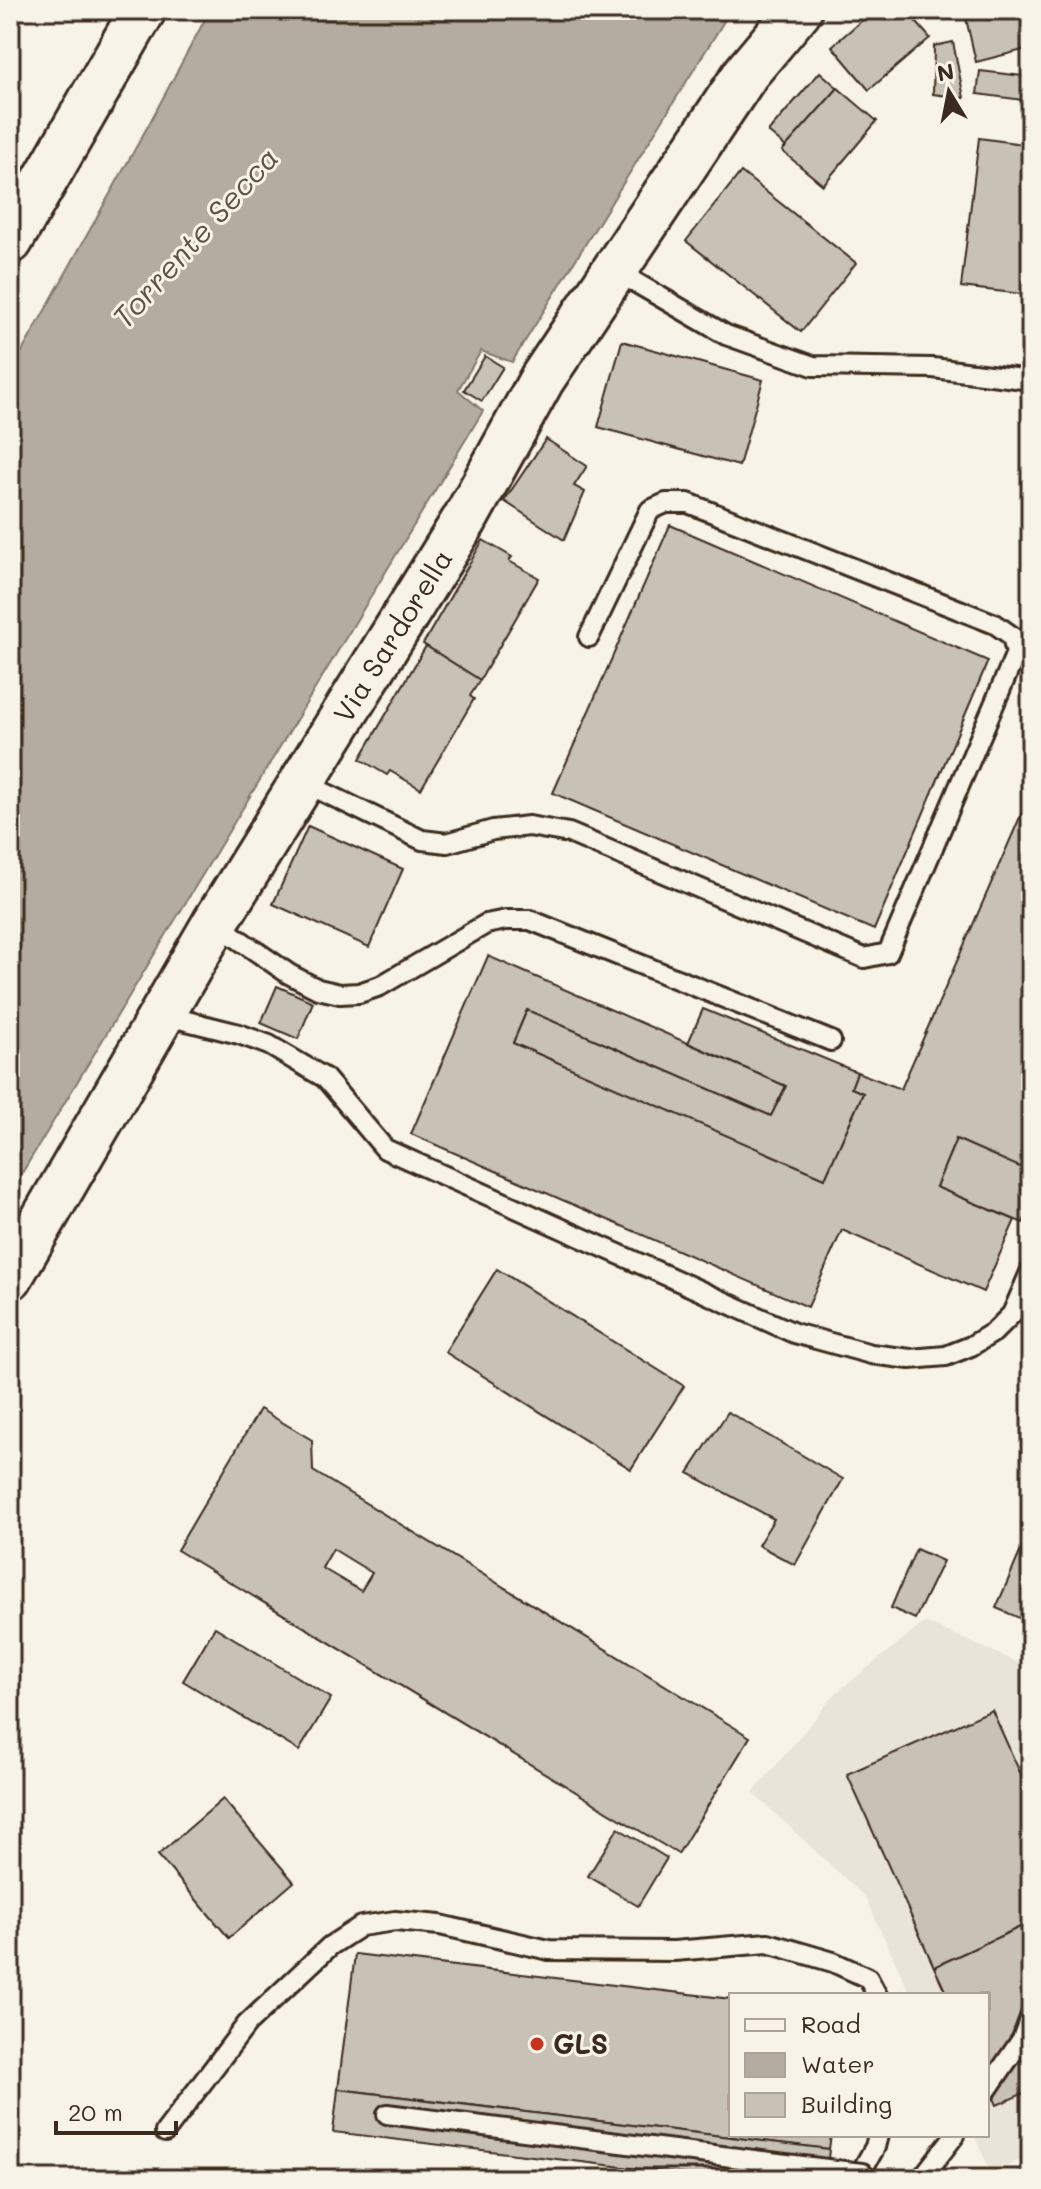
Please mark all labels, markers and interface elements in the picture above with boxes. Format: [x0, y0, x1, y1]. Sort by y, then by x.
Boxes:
north arrow [909, 52, 989, 132]
text: N [935, 56, 956, 88]
water label: Torrente Secca [102, 138, 287, 336]
street label: Via Sardorella [325, 542, 460, 729]
legend [729, 1993, 989, 2137]
text: Road [801, 2008, 861, 2039]
place label: GLS [553, 2025, 608, 2061]
marker: GLS [528, 2035, 546, 2053]
text: Water [801, 2048, 875, 2079]
scale bar [56, 2085, 176, 2135]
text: Building [801, 2088, 892, 2119]
text: 20 m [68, 2096, 123, 2127]

